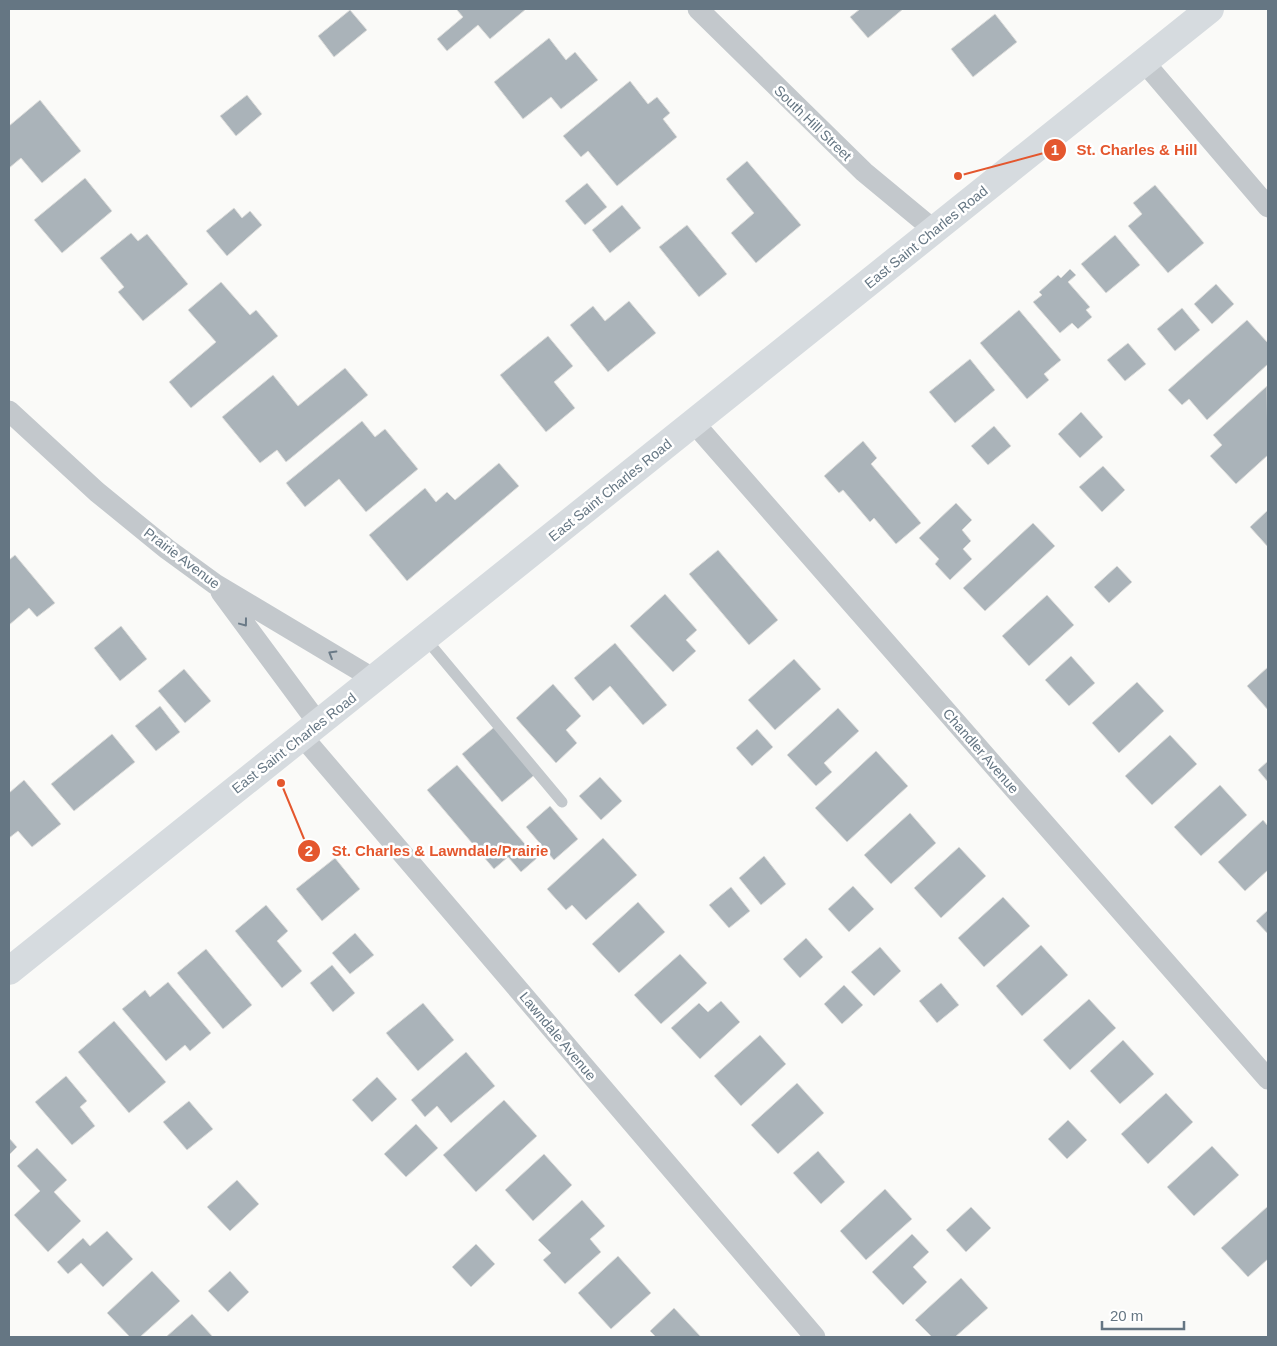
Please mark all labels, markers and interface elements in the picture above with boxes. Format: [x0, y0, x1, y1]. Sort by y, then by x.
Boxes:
street label: South Hill Street [771, 82, 855, 164]
callout: St. Charles & Hill [1042, 135, 1208, 165]
text: 1 [1051, 141, 1059, 158]
text: St. Charles & Hill [1077, 141, 1197, 158]
street label: East Saint Charles Road [861, 183, 991, 291]
street label: East Saint Charles Road [545, 436, 675, 544]
street label: Prairie Avenue [141, 524, 223, 592]
one-way arrow [238, 617, 247, 627]
one-way arrow [329, 651, 338, 661]
street label: East Saint Charles Road [229, 690, 359, 796]
street label: Chandler Avenue [940, 705, 1022, 797]
callout: St. Charles & Lawndale/Prairie [297, 836, 559, 866]
text: 2 [305, 842, 313, 859]
text: St. Charles & Lawndale/Prairie [332, 842, 548, 859]
street label: Lawndale Avenue [516, 989, 600, 1084]
scale bar [1102, 1298, 1184, 1330]
text: 20 m [1110, 1307, 1143, 1324]

